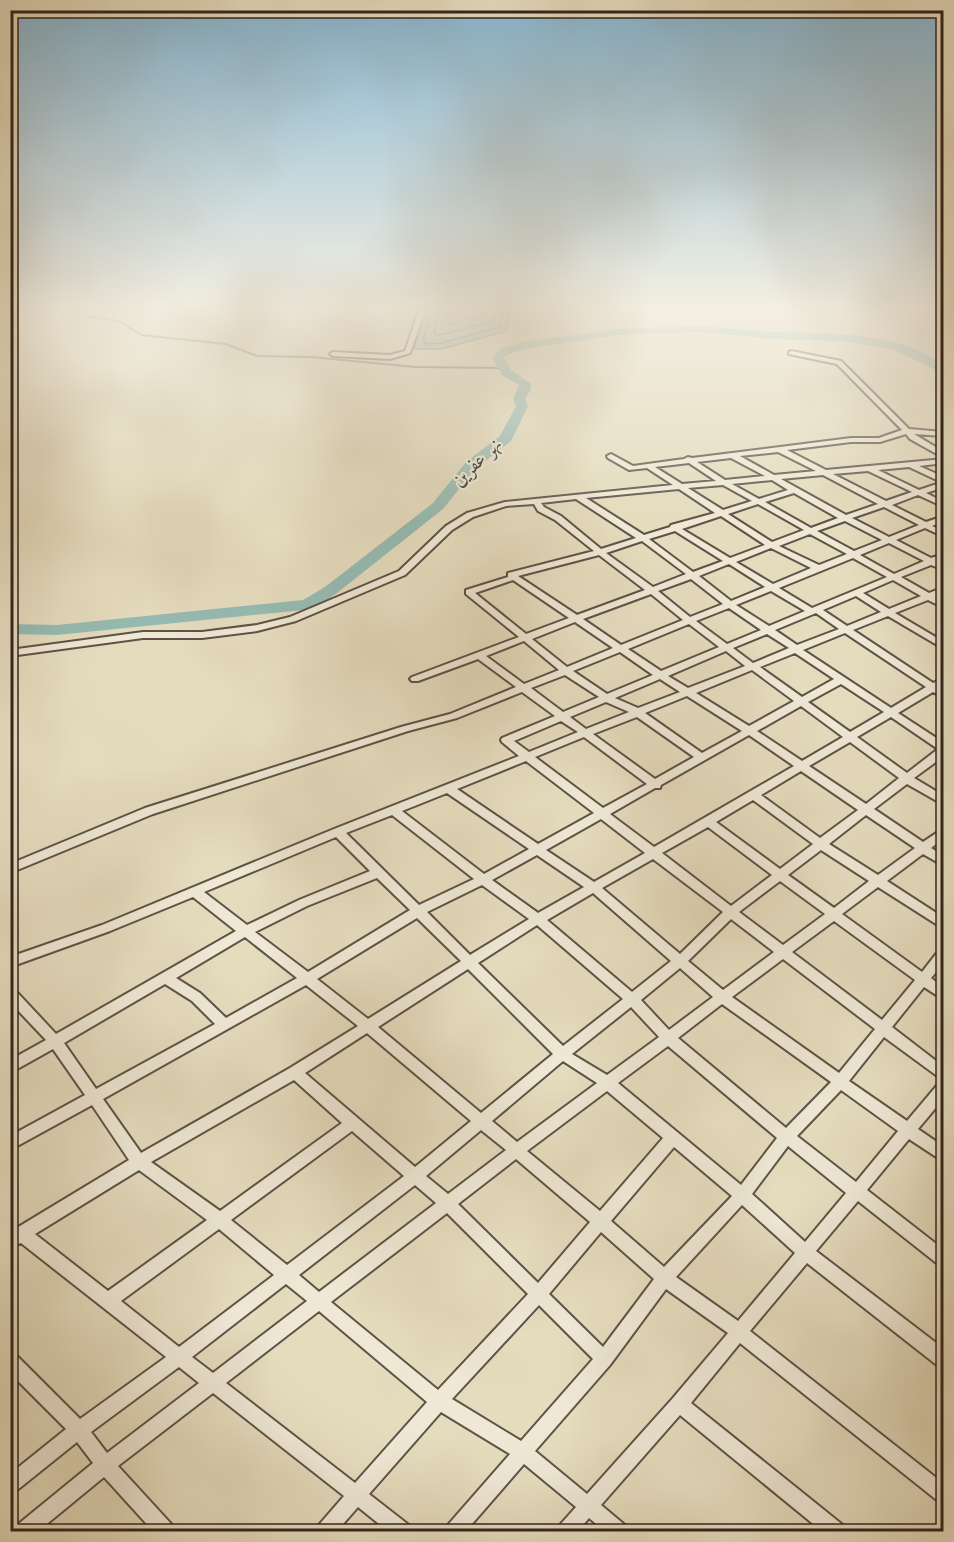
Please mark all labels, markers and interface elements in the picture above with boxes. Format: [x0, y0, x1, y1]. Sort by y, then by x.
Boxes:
water label: نهر عفرين [446, 431, 510, 495]

